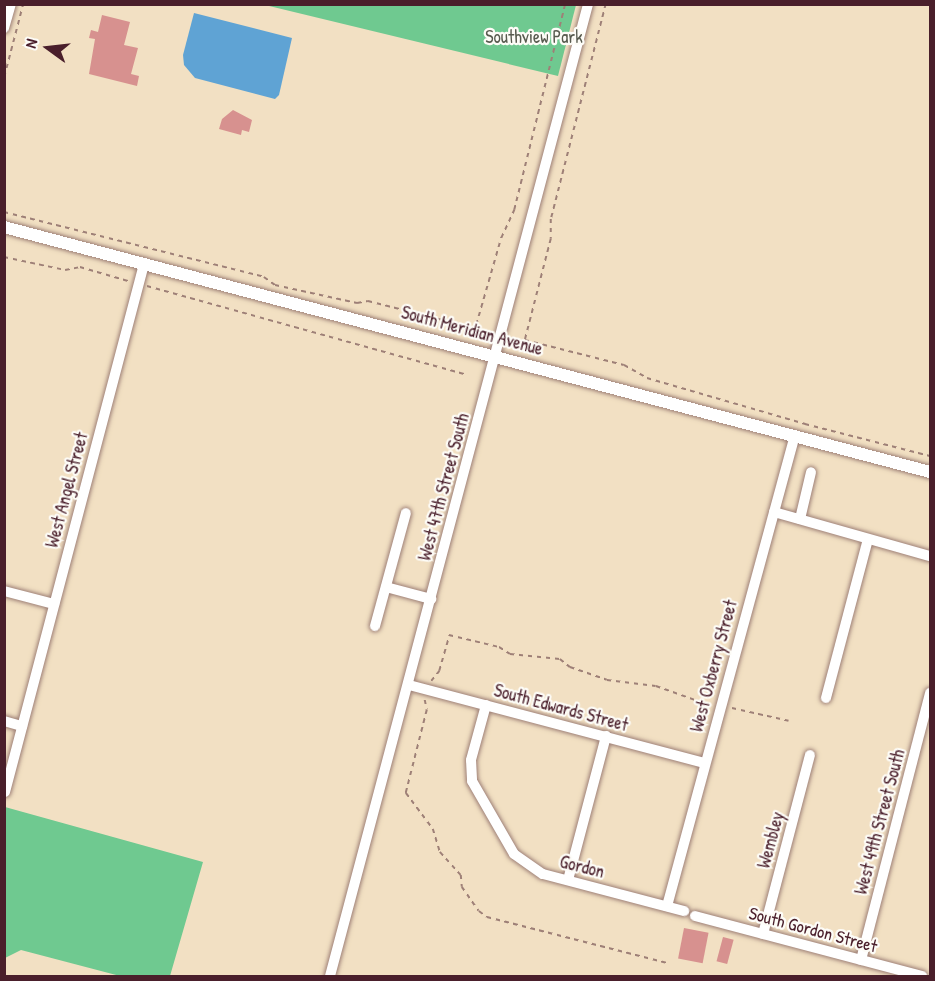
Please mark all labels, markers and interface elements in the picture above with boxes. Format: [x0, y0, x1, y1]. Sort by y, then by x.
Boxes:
north arrow [18, 18, 78, 78]
park label: Southview Park [485, 26, 583, 48]
text: N [19, 36, 42, 50]
street label: South Meridian Avenue [399, 302, 545, 360]
street label: West 47th Street South [414, 411, 474, 563]
street label: West Angel Street [41, 430, 93, 550]
street label: West Oxberry Street [686, 598, 742, 734]
street label: South Edwards Street [492, 680, 630, 736]
street label: West 49th Street South [850, 747, 910, 897]
street label: Wembley [753, 809, 789, 871]
street label: Gordon [557, 851, 607, 883]
street label: South Gordon Street [747, 903, 879, 957]

